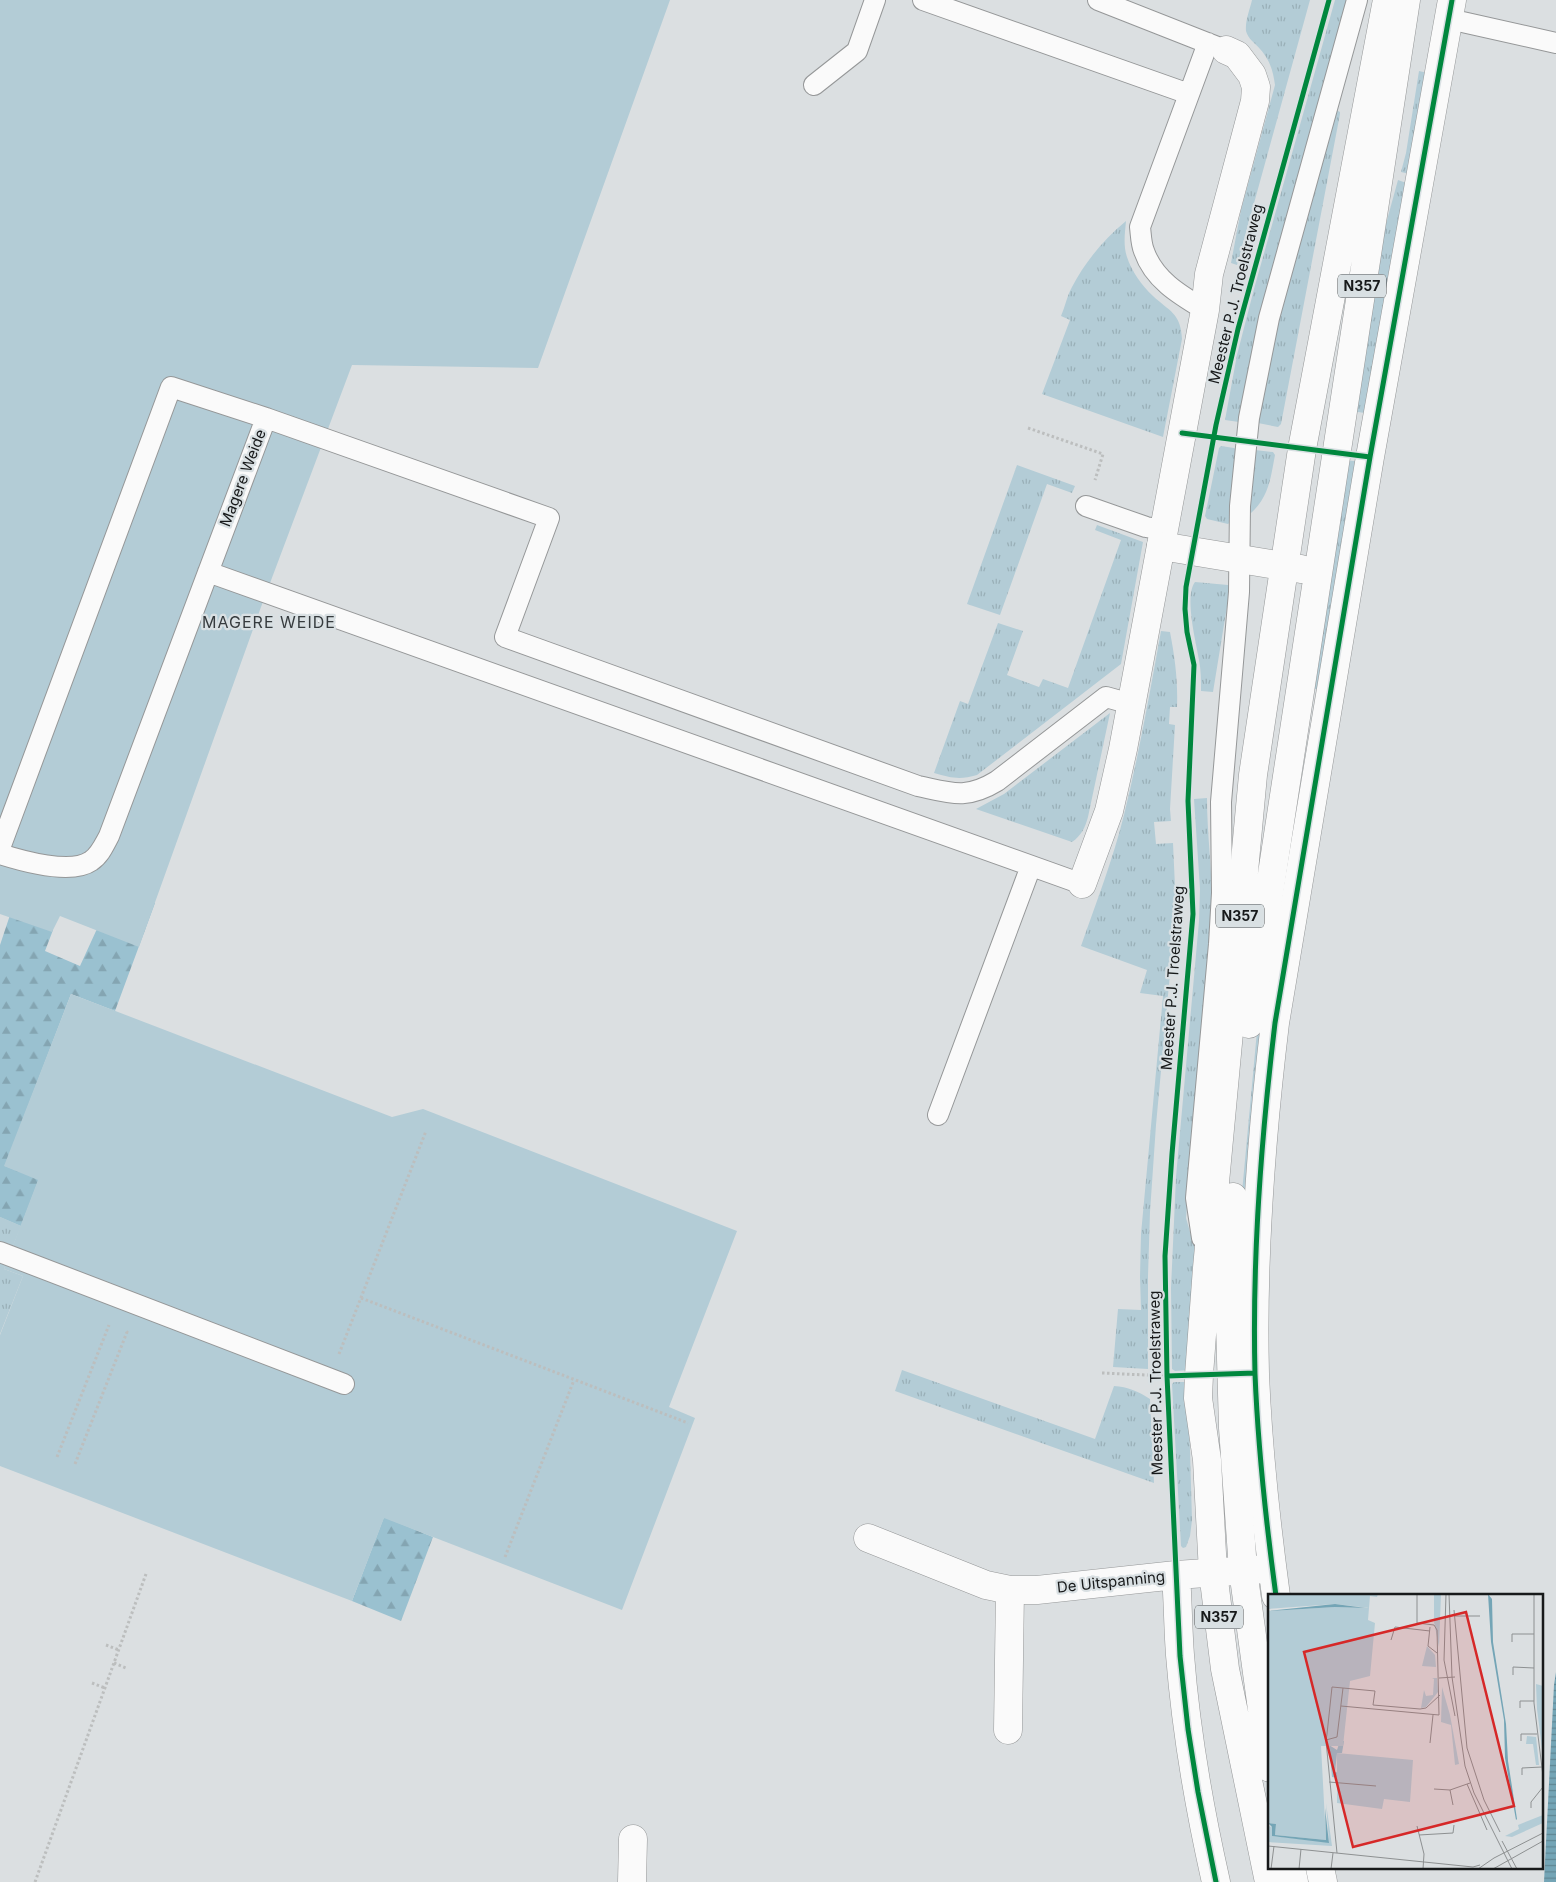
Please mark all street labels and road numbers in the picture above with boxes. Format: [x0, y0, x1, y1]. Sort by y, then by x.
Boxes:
street label: Meester P.J. Troelstraweg [1204, 202, 1267, 386]
road number: N357 [1338, 274, 1386, 298]
street label: Magere Weide [215, 427, 270, 529]
street label: Meester P.J. Troelstraweg [1157, 885, 1188, 1071]
road number: N357 [1216, 904, 1264, 928]
street label: Meester P.J. Troelstraweg [1144, 1290, 1167, 1476]
street label: De Uitspanning [1056, 1566, 1166, 1597]
road number: N357 [1195, 1605, 1243, 1628]

